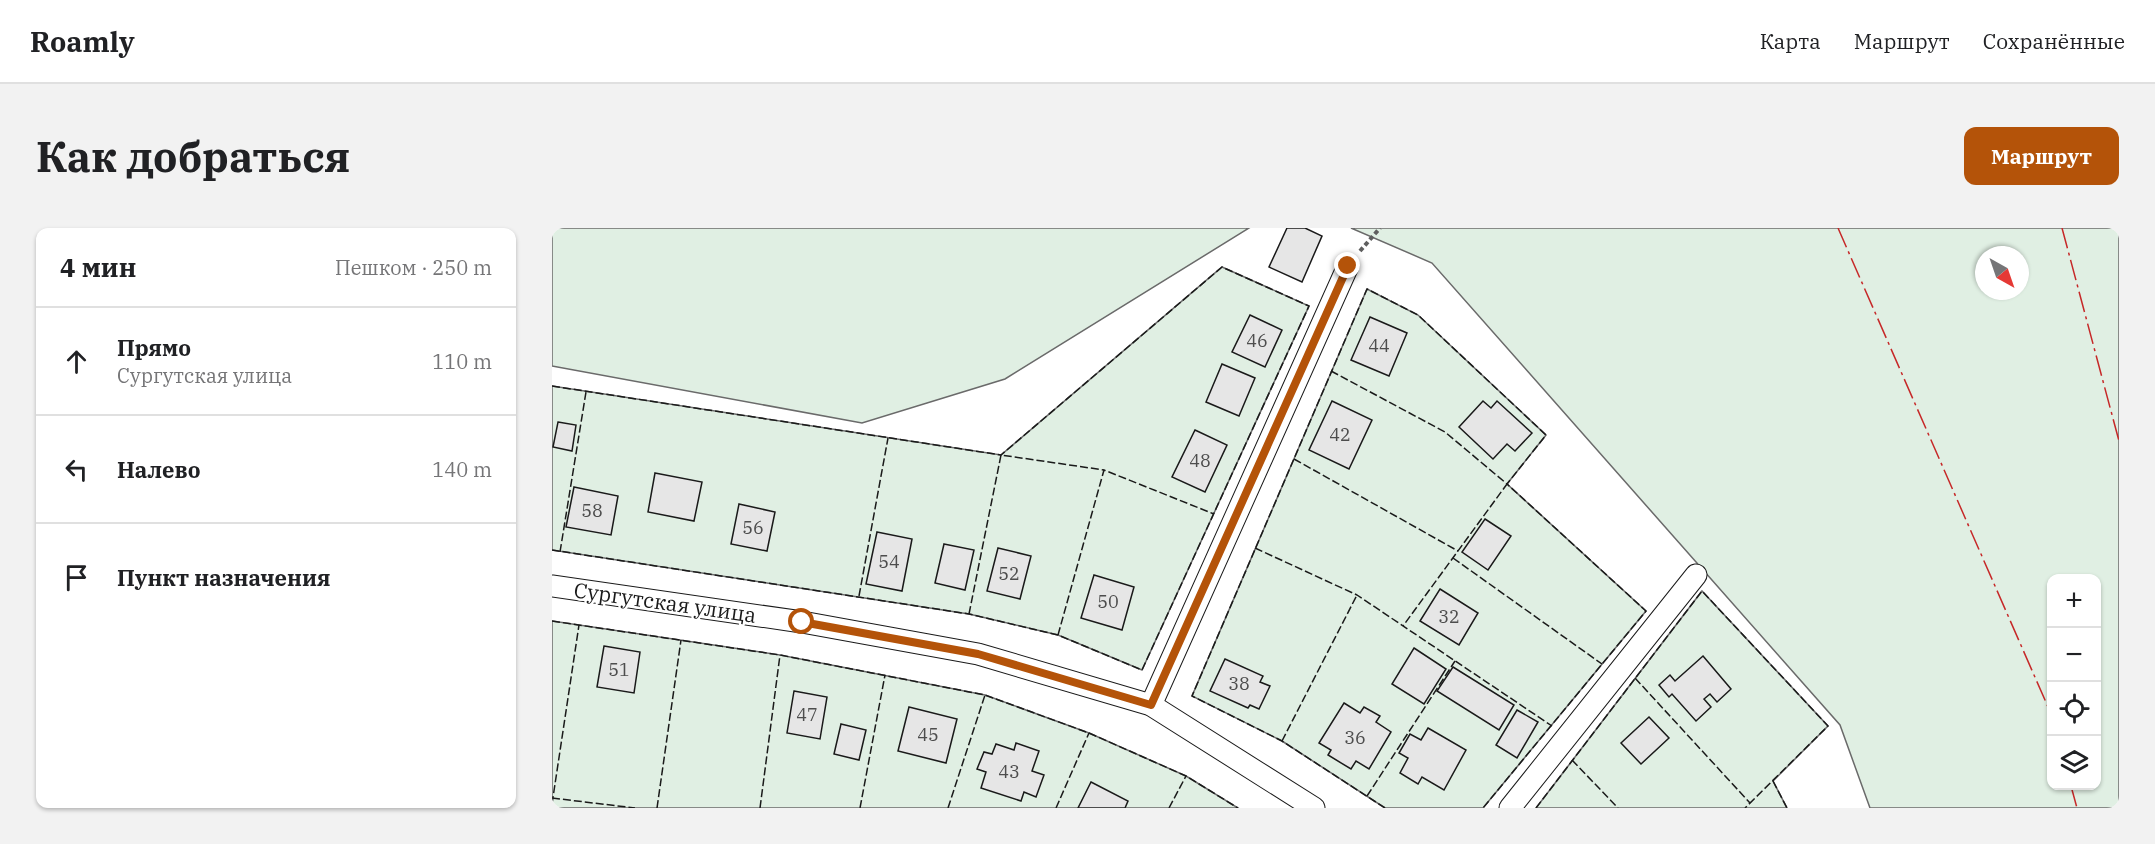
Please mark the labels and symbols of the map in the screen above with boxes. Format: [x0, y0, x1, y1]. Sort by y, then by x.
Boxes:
north arrow [1975, 246, 2029, 300]
route end [1334, 252, 1360, 278]
house number: 46 [1246, 329, 1268, 352]
house number: 44 [1368, 334, 1390, 357]
house number: 42 [1329, 423, 1351, 446]
house number: 48 [1189, 449, 1211, 472]
house number: 58 [581, 499, 603, 522]
house number: 56 [742, 516, 764, 539]
house number: 54 [878, 550, 900, 573]
house number: 52 [998, 562, 1020, 585]
street label: Сургутская улица [572, 575, 758, 629]
house number: 50 [1097, 590, 1119, 613]
house number: 32 [1438, 605, 1460, 628]
route start [788, 608, 814, 634]
house number: 51 [608, 658, 630, 681]
house number: 38 [1228, 672, 1250, 695]
house number: 47 [796, 703, 818, 726]
house number: 45 [917, 723, 939, 746]
house number: 36 [1344, 726, 1366, 749]
house number: 43 [998, 760, 1020, 783]

